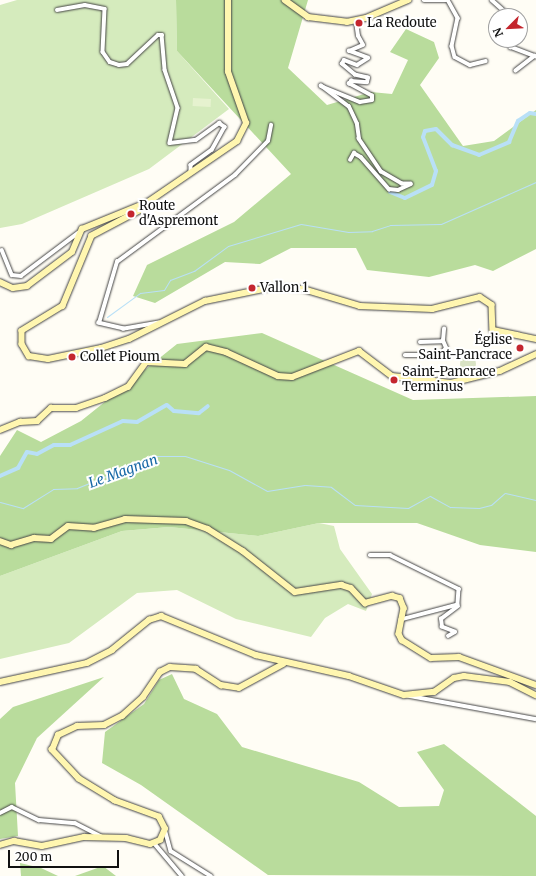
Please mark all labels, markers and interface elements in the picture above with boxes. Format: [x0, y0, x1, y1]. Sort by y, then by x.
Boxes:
north arrow [488, 8, 528, 48]
place label: La Redoute [367, 15, 437, 31]
marker: La Redoute [354, 18, 364, 28]
text: N [490, 26, 506, 39]
place label: Route d'Aspremont [139, 199, 218, 230]
marker: Route d'Aspremont [126, 209, 136, 219]
place label: Vallon 1 [260, 280, 308, 296]
marker: Vallon 1 [247, 283, 257, 293]
place label: Église Saint-Pancrace [418, 333, 512, 364]
marker: Église Saint-Pancrace [515, 343, 525, 353]
place label: Collet Pioum [80, 349, 160, 365]
marker: Collet Pioum [67, 352, 77, 362]
place label: Saint-Pancrace Terminus [402, 365, 496, 396]
marker: Saint-Pancrace Terminus [389, 375, 399, 385]
water label: Le Magnan [86, 451, 160, 491]
scale bar [10, 842, 121, 868]
text: 200 m [15, 849, 52, 864]

